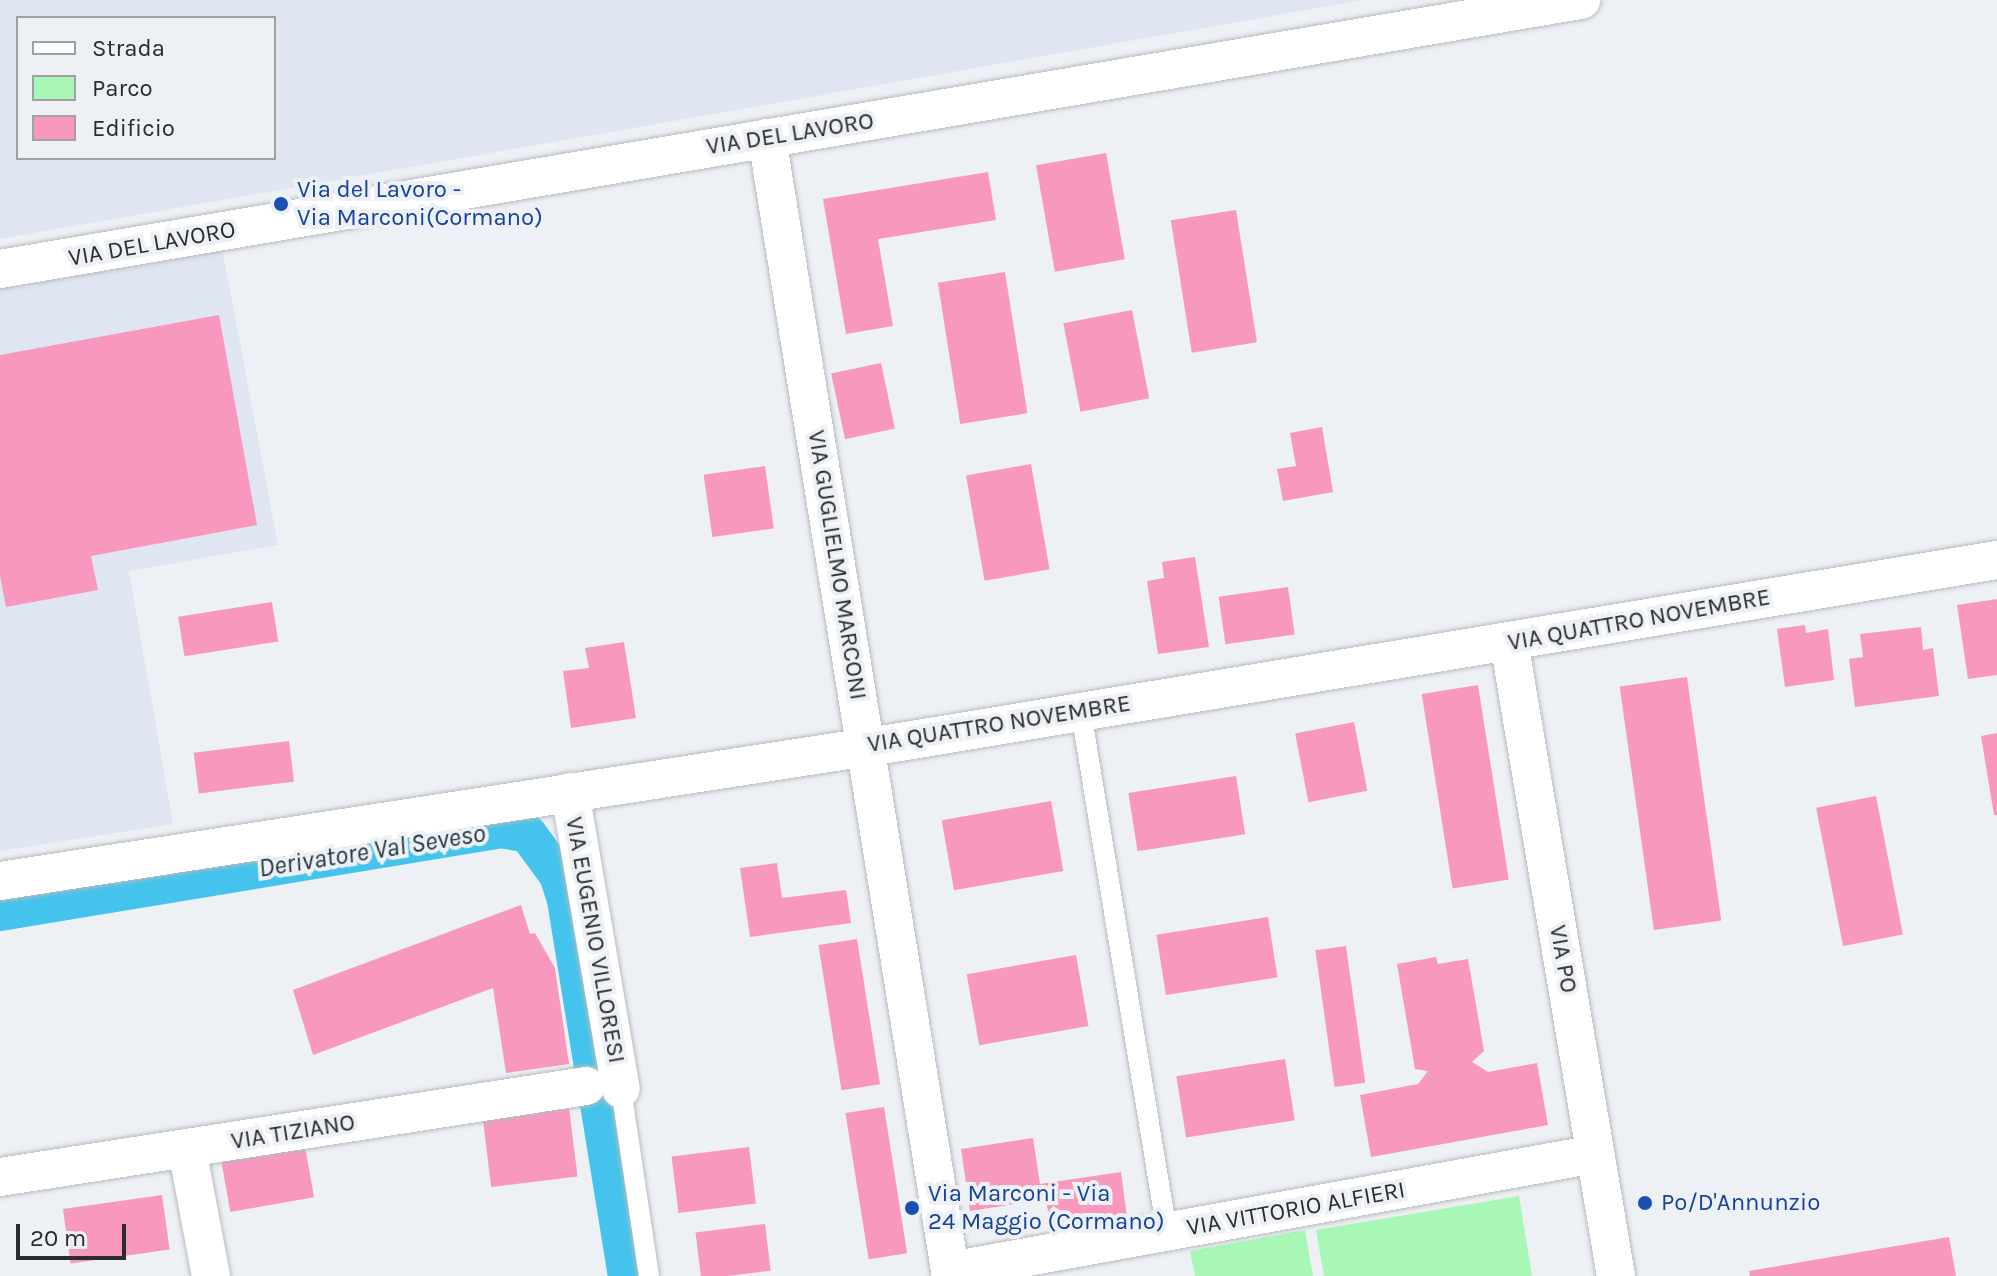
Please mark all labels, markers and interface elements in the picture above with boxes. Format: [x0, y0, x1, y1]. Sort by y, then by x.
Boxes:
legend [16, 16, 276, 160]
text: Strada [92, 34, 165, 62]
text: Parco [92, 74, 153, 102]
street label: VIA DEL LAVORO [704, 107, 876, 161]
text: Edificio [92, 114, 175, 142]
place label: Via del Lavoro - Via Marconi(Cormano) [297, 176, 543, 232]
marker: Via del Lavoro - Via Marconi(Cormano) [272, 195, 290, 213]
street label: VIA DEL LAVORO [66, 215, 238, 273]
street label: VIA GUGLIELMO MARCONI [801, 428, 873, 702]
street label: VIA QUATTRO NOVEMBRE [1506, 583, 1772, 657]
street label: VIA QUATTRO NOVEMBRE [865, 689, 1133, 759]
street label: VIA EUGENIO VILLORESI [559, 815, 631, 1065]
water label: Derivatore Val Seveso [256, 818, 488, 884]
street label: VIA PO [1543, 923, 1583, 995]
street label: VIA TIZIANO [229, 1108, 357, 1156]
street label: VIA VITTORIO ALFIERI [1185, 1176, 1407, 1242]
place label: Via Marconi - Via 24 Maggio (Cormano) [928, 1180, 1164, 1236]
place label: Po/D'Annunzio [1661, 1189, 1820, 1217]
marker: Po/D'Annunzio [1636, 1194, 1654, 1212]
marker: Via Marconi - Via 24 Maggio (Cormano) [903, 1199, 921, 1217]
scale bar [20, 1208, 130, 1258]
text: 20 m [30, 1224, 86, 1252]

